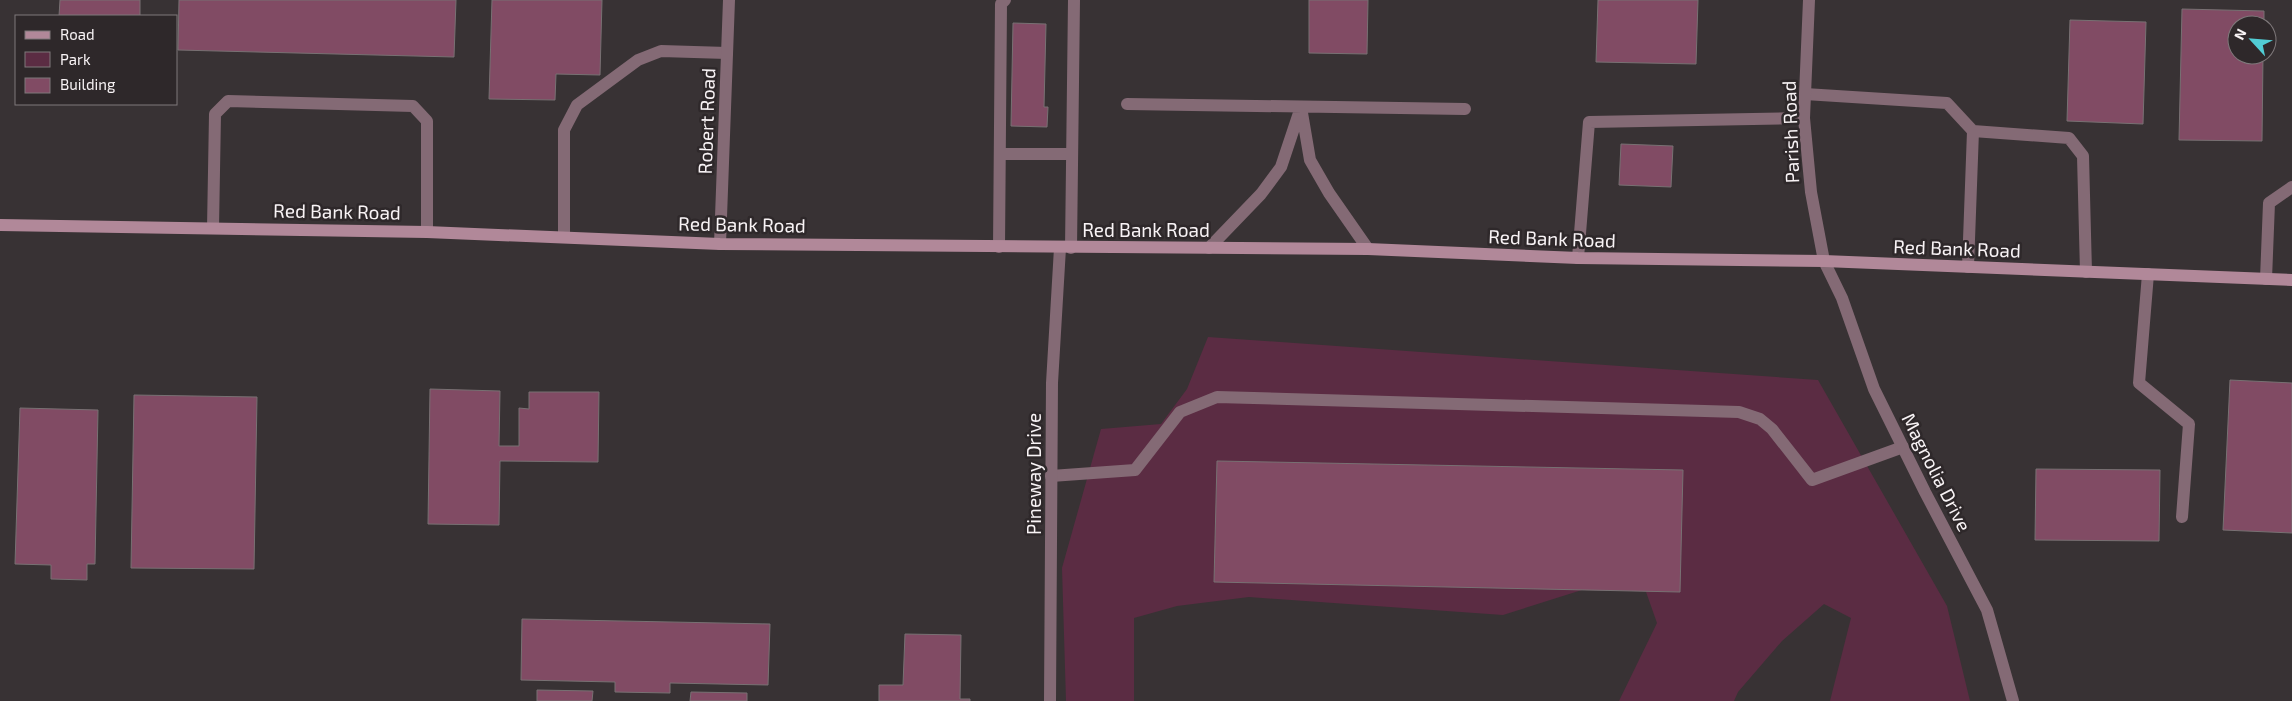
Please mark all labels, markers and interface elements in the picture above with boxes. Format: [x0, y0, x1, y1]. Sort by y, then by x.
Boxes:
legend [15, 15, 178, 105]
north arrow [2227, 15, 2277, 65]
text: Road [60, 25, 95, 43]
text: N [2230, 26, 2250, 42]
text: Park [60, 50, 91, 68]
street label: Robert Road [693, 67, 719, 175]
text: Building [60, 75, 116, 93]
street label: Parish Road [1777, 80, 1803, 184]
street label: Red Bank Road [273, 198, 401, 224]
street label: Red Bank Road [678, 211, 806, 237]
street label: Red Bank Road [1082, 218, 1210, 241]
street label: Red Bank Road [1488, 224, 1616, 252]
street label: Red Bank Road [1893, 234, 2021, 262]
street label: Magnolia Drive [1897, 409, 1977, 535]
street label: Pineway Drive [1022, 413, 1045, 535]

